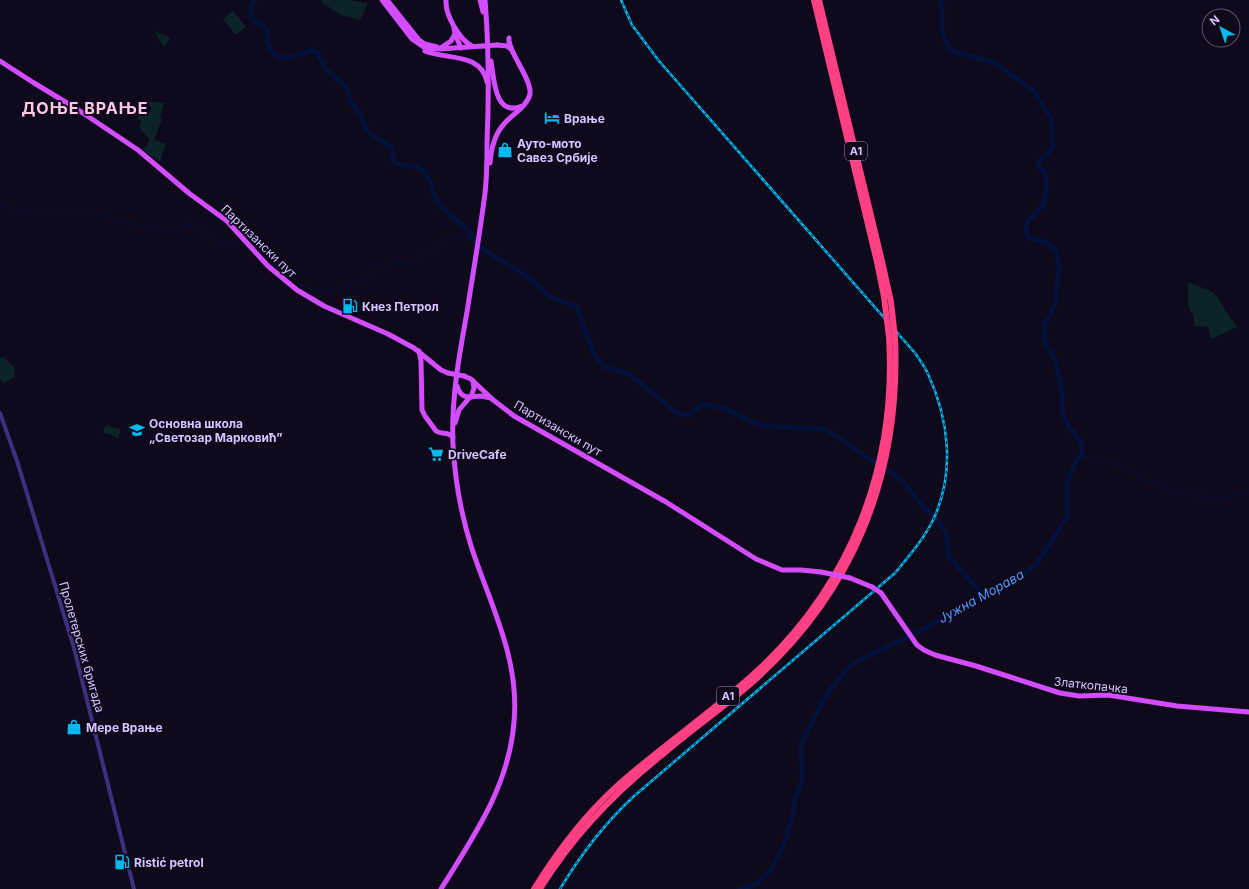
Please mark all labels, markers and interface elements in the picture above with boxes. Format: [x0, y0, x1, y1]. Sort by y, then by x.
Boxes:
north arrow [1201, 8, 1241, 48]
text: N [1207, 12, 1222, 28]
district label: ДОЊЕ ВРАЊЕ [21, 98, 149, 118]
hotel icon: Врање [543, 109, 561, 127]
place label: Врање [564, 111, 605, 126]
place label: Ауто-мото Савез Србије [517, 136, 598, 165]
shop icon: Ауто-мото Савез Србије [496, 141, 514, 159]
road number: A1 [845, 142, 867, 160]
street label: Партизански пут [218, 201, 300, 281]
fuel station icon: Кнез Петрол [341, 297, 359, 315]
place label: Кнез Петрол [362, 299, 439, 314]
street label: Партизански пут [511, 397, 605, 459]
place label: Основна школа „Светозар Марковић” [149, 416, 283, 445]
school or university icon: Основна школа „Светозар Марковић” [128, 421, 146, 439]
supermarket icon: DriveCafe [427, 445, 445, 463]
place label: DriveCafe [448, 447, 507, 462]
water label: Јужна Морава [935, 566, 1027, 626]
street label: Пролетерских бригада [56, 580, 108, 714]
street label: Златкопачка [1053, 674, 1129, 696]
road number: A1 [717, 687, 739, 705]
shop icon: Мере Врање [65, 718, 83, 736]
place label: Мере Врање [86, 720, 163, 735]
fuel station icon: Ristić petrol [113, 853, 131, 871]
place label: Ristić petrol [134, 855, 204, 870]

